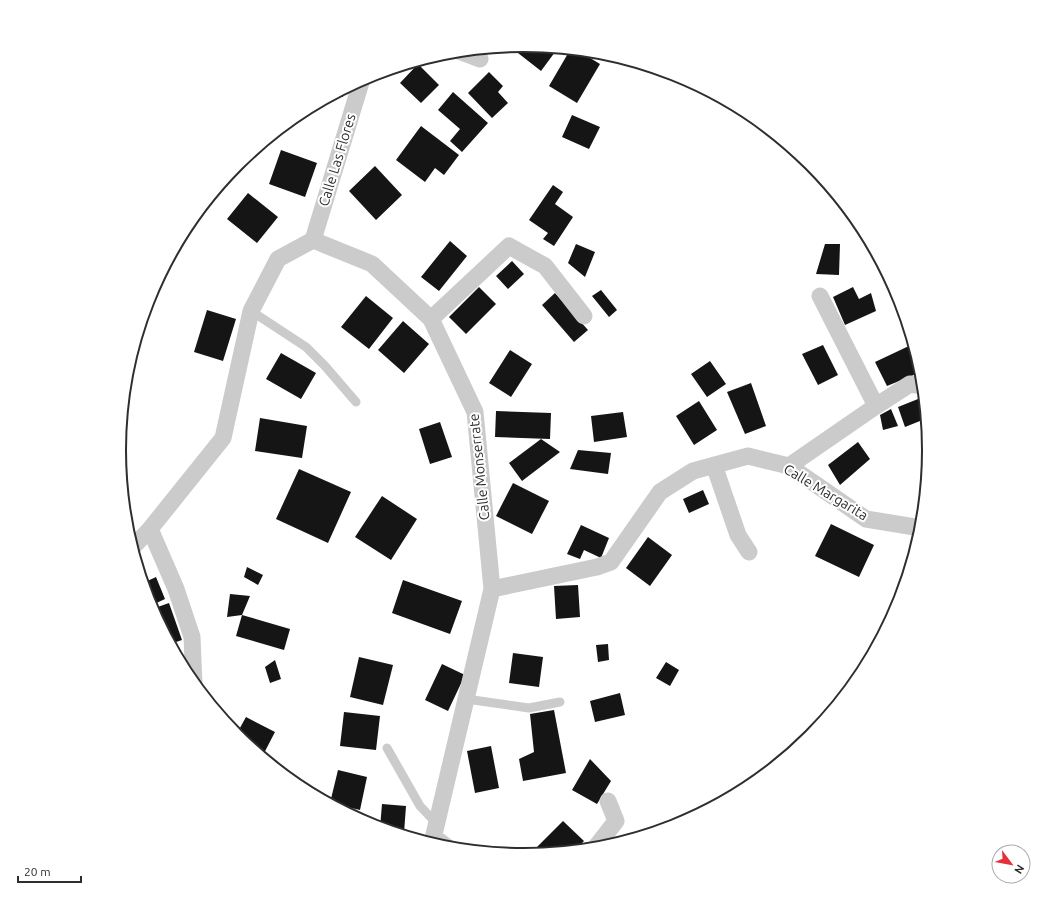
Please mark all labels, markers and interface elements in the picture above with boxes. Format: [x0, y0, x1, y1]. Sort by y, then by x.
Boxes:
street label: Calle Las Flores [315, 112, 359, 208]
street label: Calle Monserrate [465, 413, 493, 521]
street label: Calle Margarita [781, 461, 871, 523]
north arrow [991, 844, 1031, 884]
scale bar [18, 858, 81, 884]
text: N [1012, 863, 1027, 876]
text: 20 m [24, 865, 51, 878]

